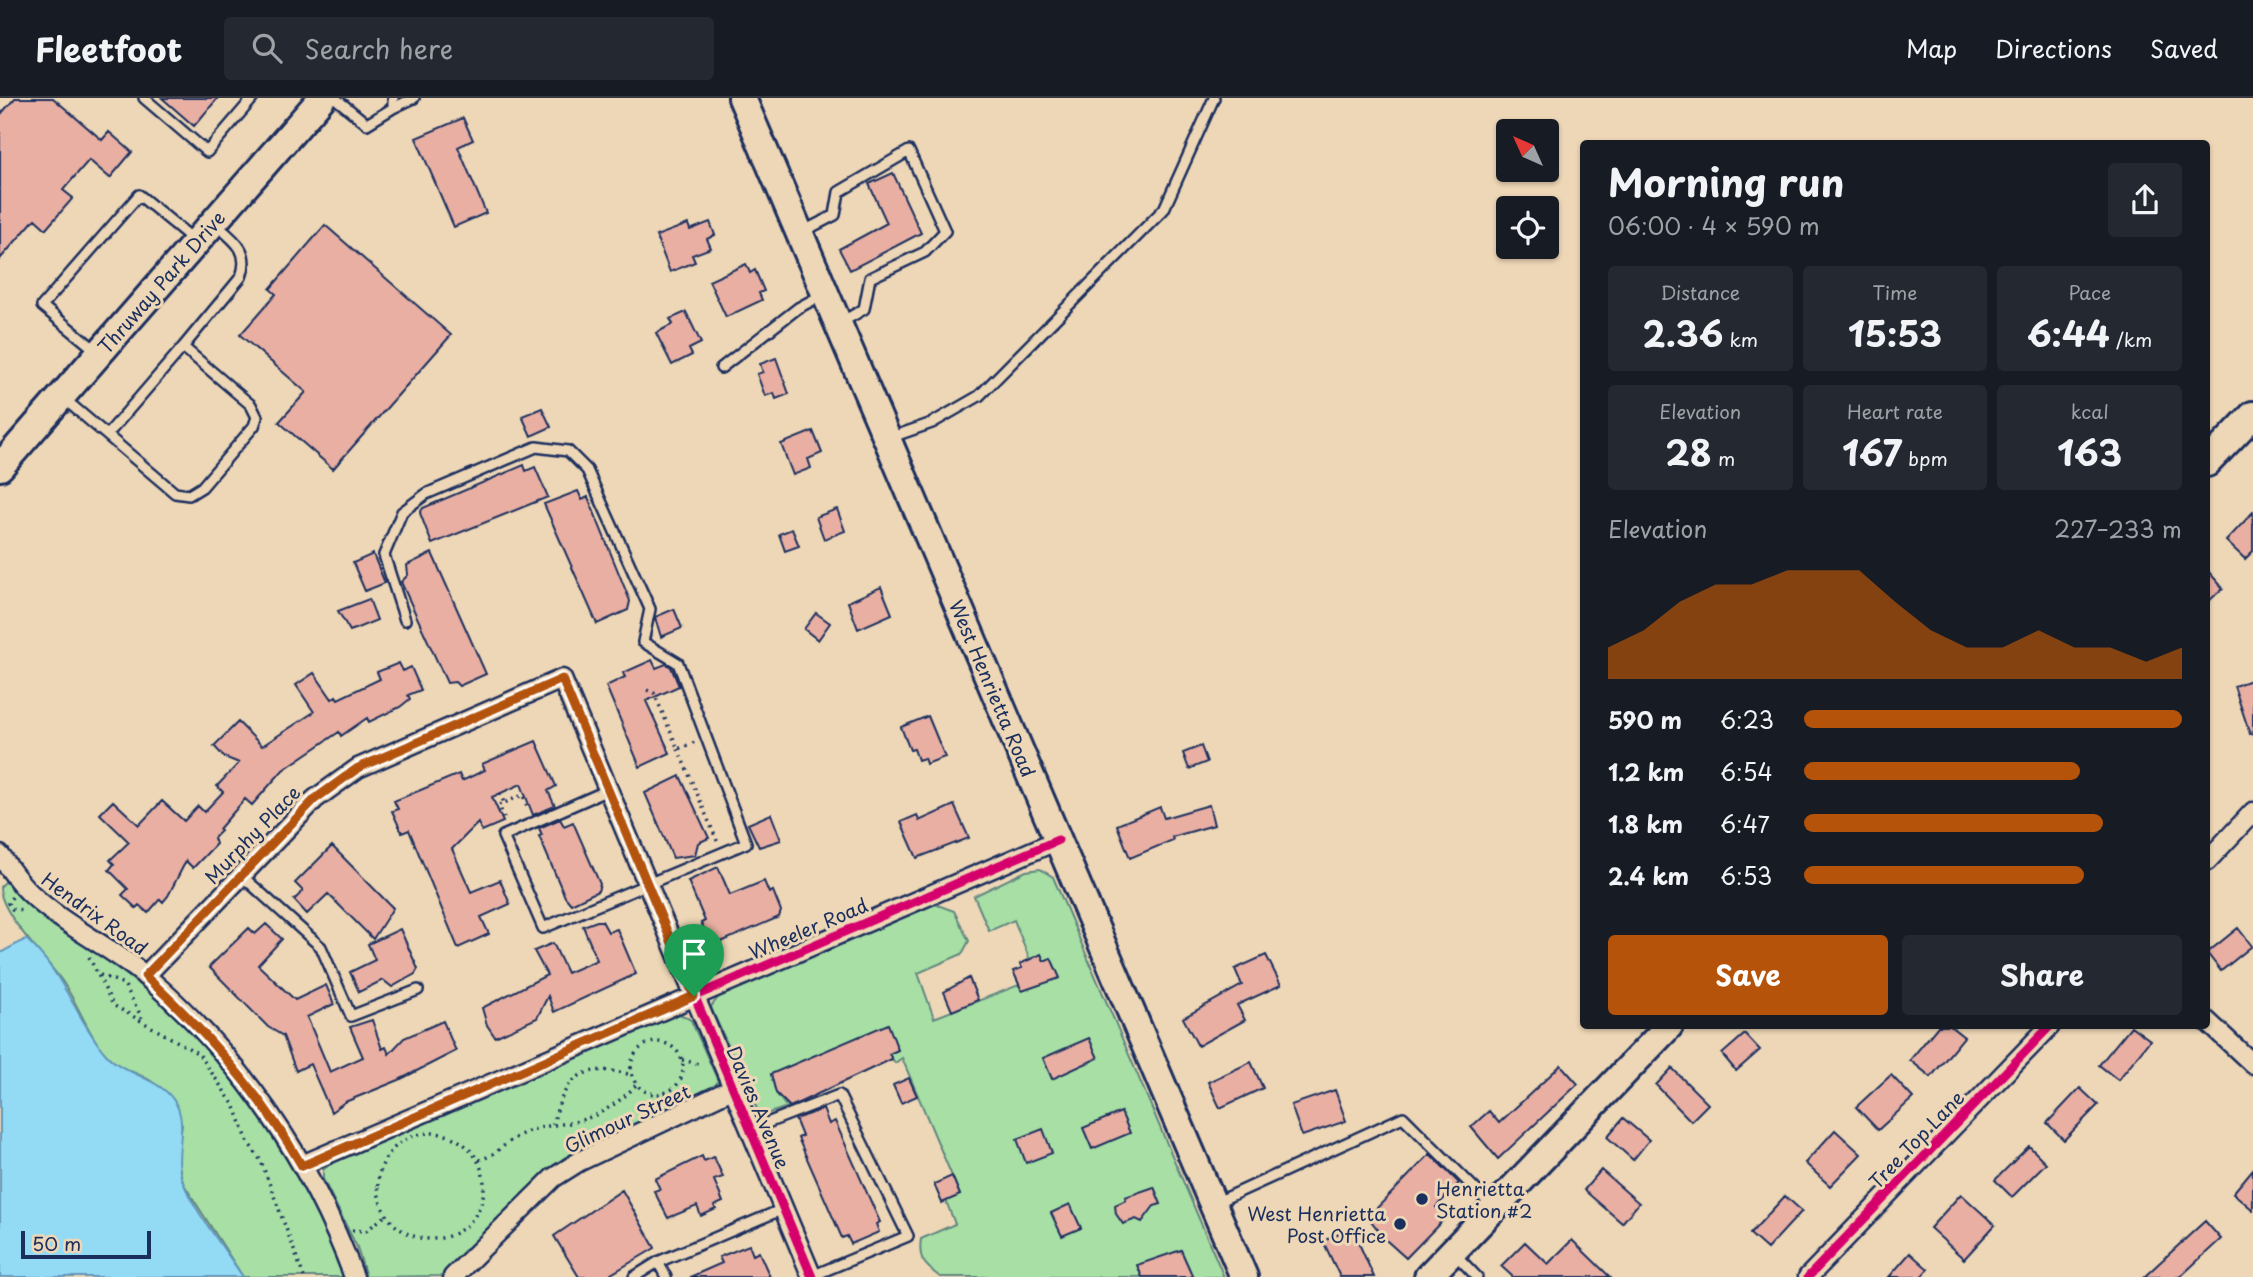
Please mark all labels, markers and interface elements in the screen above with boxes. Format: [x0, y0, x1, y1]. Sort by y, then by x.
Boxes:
search box [224, 17, 714, 80]
text: Fleetfoot [35, 23, 182, 73]
icon: search [248, 29, 286, 67]
text: Search here [304, 29, 453, 68]
text: Map [1906, 30, 1957, 66]
text: Directions [1995, 30, 2112, 66]
text: Saved [2150, 30, 2218, 66]
north arrow [1496, 119, 1559, 182]
map controls [1496, 119, 1559, 259]
text: Morning run [1608, 153, 1844, 210]
button: share [2108, 163, 2182, 237]
button: locate [1496, 196, 1559, 259]
street label: Thruway Park Drive [91, 204, 231, 360]
text: 06:00 · 4 × 590 m [1608, 208, 1820, 243]
text: Distance [1660, 278, 1740, 306]
text: Time [1873, 278, 1917, 306]
text: Pace [2068, 278, 2111, 306]
text: 2.36 [1643, 306, 1723, 359]
text: 15:53 [1848, 306, 1942, 359]
text: 6:44 [2027, 306, 2110, 359]
text: km [1723, 325, 1758, 353]
text: /km [2110, 325, 2152, 353]
text: Elevation [1659, 397, 1741, 425]
text: Heart rate [1847, 397, 1943, 425]
text: kcal [2071, 397, 2109, 425]
text: 28 [1665, 425, 1712, 478]
text: 167 [1842, 425, 1902, 478]
text: 163 [2057, 425, 2122, 478]
text: m [1712, 444, 1735, 472]
text: bpm [1902, 444, 1948, 472]
text: Elevation [1608, 511, 1707, 546]
text: 227–233 m [2054, 511, 2182, 546]
street label: West Henrietta Road [943, 595, 1043, 781]
text: 590 m [1608, 702, 1682, 737]
text: 6:23 [1720, 702, 1774, 737]
text: 1.2 km [1608, 754, 1684, 789]
text: 6:54 [1720, 754, 1773, 789]
street label: Murphy Place [198, 778, 306, 890]
text: 1.8 km [1608, 806, 1683, 841]
text: 6:47 [1720, 806, 1770, 841]
text: 2.4 km [1608, 858, 1689, 893]
text: 6:53 [1720, 858, 1772, 893]
street label: Hendrix Road [36, 865, 154, 961]
street label: Wheeler Road [744, 890, 872, 966]
pin [664, 924, 724, 996]
icon: arrive [675, 935, 713, 973]
button: Save [1608, 935, 1888, 1015]
button: Share [1902, 935, 2182, 1015]
street label: Davies Avenue [720, 1041, 798, 1173]
street label: Glimour Street [559, 1077, 695, 1159]
street label: Tree Top Lane [1862, 1084, 1970, 1194]
place label: Henrietta Station #2 [1436, 1174, 1532, 1224]
marker: Henrietta Station #2 [1414, 1191, 1430, 1207]
place label: West Henrietta Post Office [1247, 1199, 1386, 1249]
marker: West Henrietta Post Office [1392, 1216, 1408, 1232]
scale bar [21, 1228, 150, 1260]
text: 50 m [32, 1229, 81, 1257]

